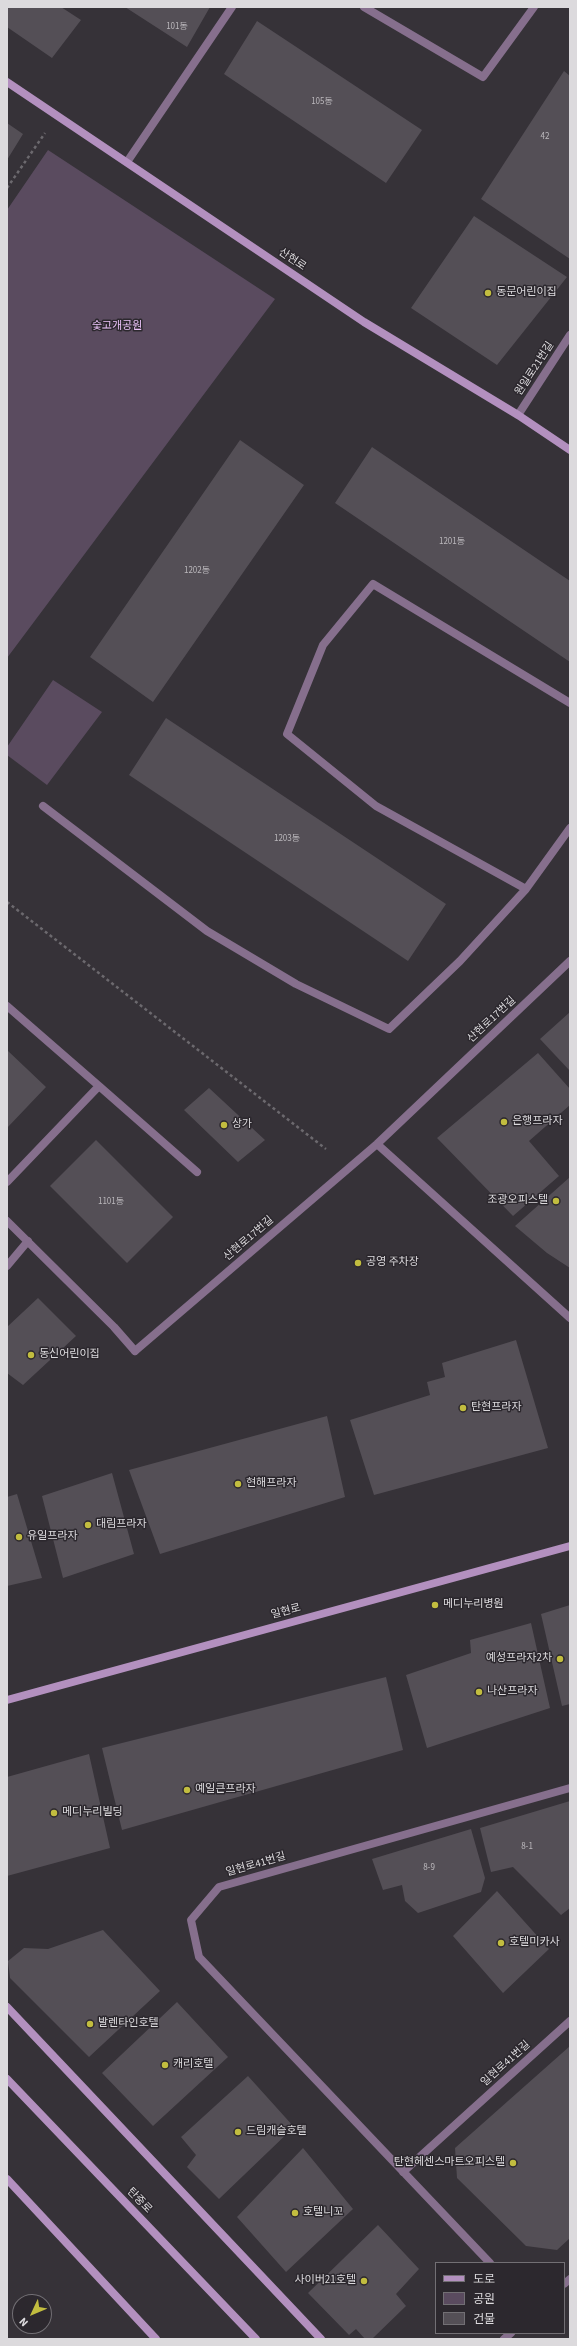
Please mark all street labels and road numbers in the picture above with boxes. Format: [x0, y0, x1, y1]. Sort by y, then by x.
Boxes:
street label: 산현로 [276, 246, 308, 274]
street label: 원일로21번길 [513, 340, 557, 398]
street label: 산현로17번길 [465, 994, 519, 1046]
street label: 산현로17번길 [221, 1214, 277, 1264]
street label: 일현로 [270, 1602, 302, 1622]
street label: 일현로41번길 [225, 1850, 287, 1880]
street label: 일현로41번길 [479, 2039, 533, 2089]
street label: 탄중로 [124, 2185, 154, 2217]

